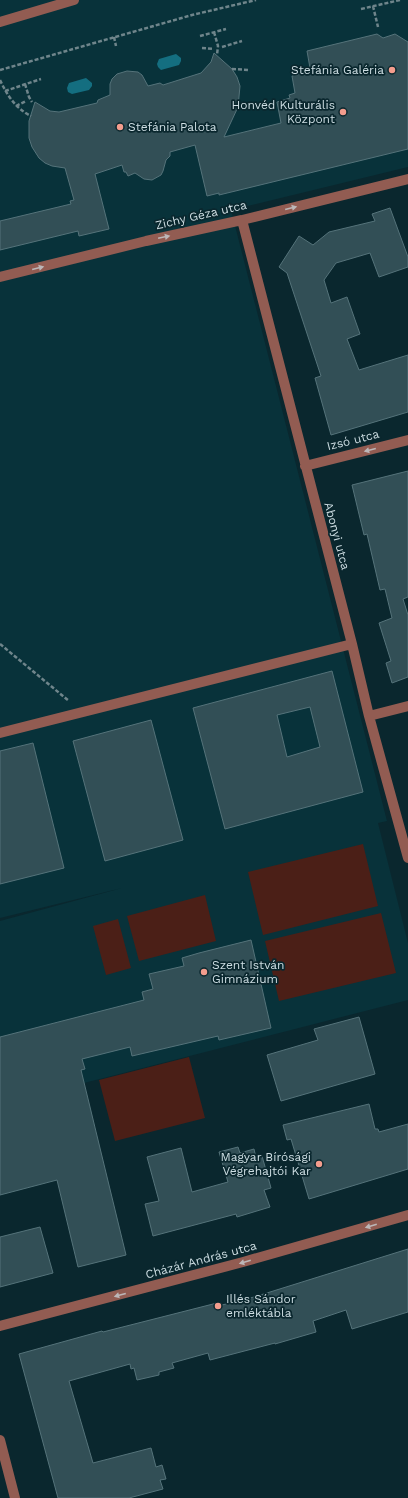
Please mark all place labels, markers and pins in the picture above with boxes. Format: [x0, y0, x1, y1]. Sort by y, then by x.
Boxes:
place label: Stefánia Galéria [291, 63, 384, 77]
marker: Stefánia Galéria [387, 65, 397, 75]
place label: Honvéd Kulturális Központ [231, 98, 335, 126]
marker: Honvéd Kulturális Központ [338, 107, 348, 117]
place label: Stefánia Palota [128, 120, 217, 134]
marker: Stefánia Palota [115, 122, 125, 132]
place label: Szent István Gimnázium [212, 958, 284, 986]
marker: Szent István Gimnázium [199, 967, 209, 977]
place label: Magyar Bírósági Végrehajtói Kar [220, 1150, 311, 1178]
marker: Magyar Bírósági Végrehajtói Kar [314, 1159, 324, 1169]
place label: Illés Sándor emléktábla [226, 1292, 296, 1320]
marker: Illés Sándor emléktábla [213, 1301, 223, 1311]

